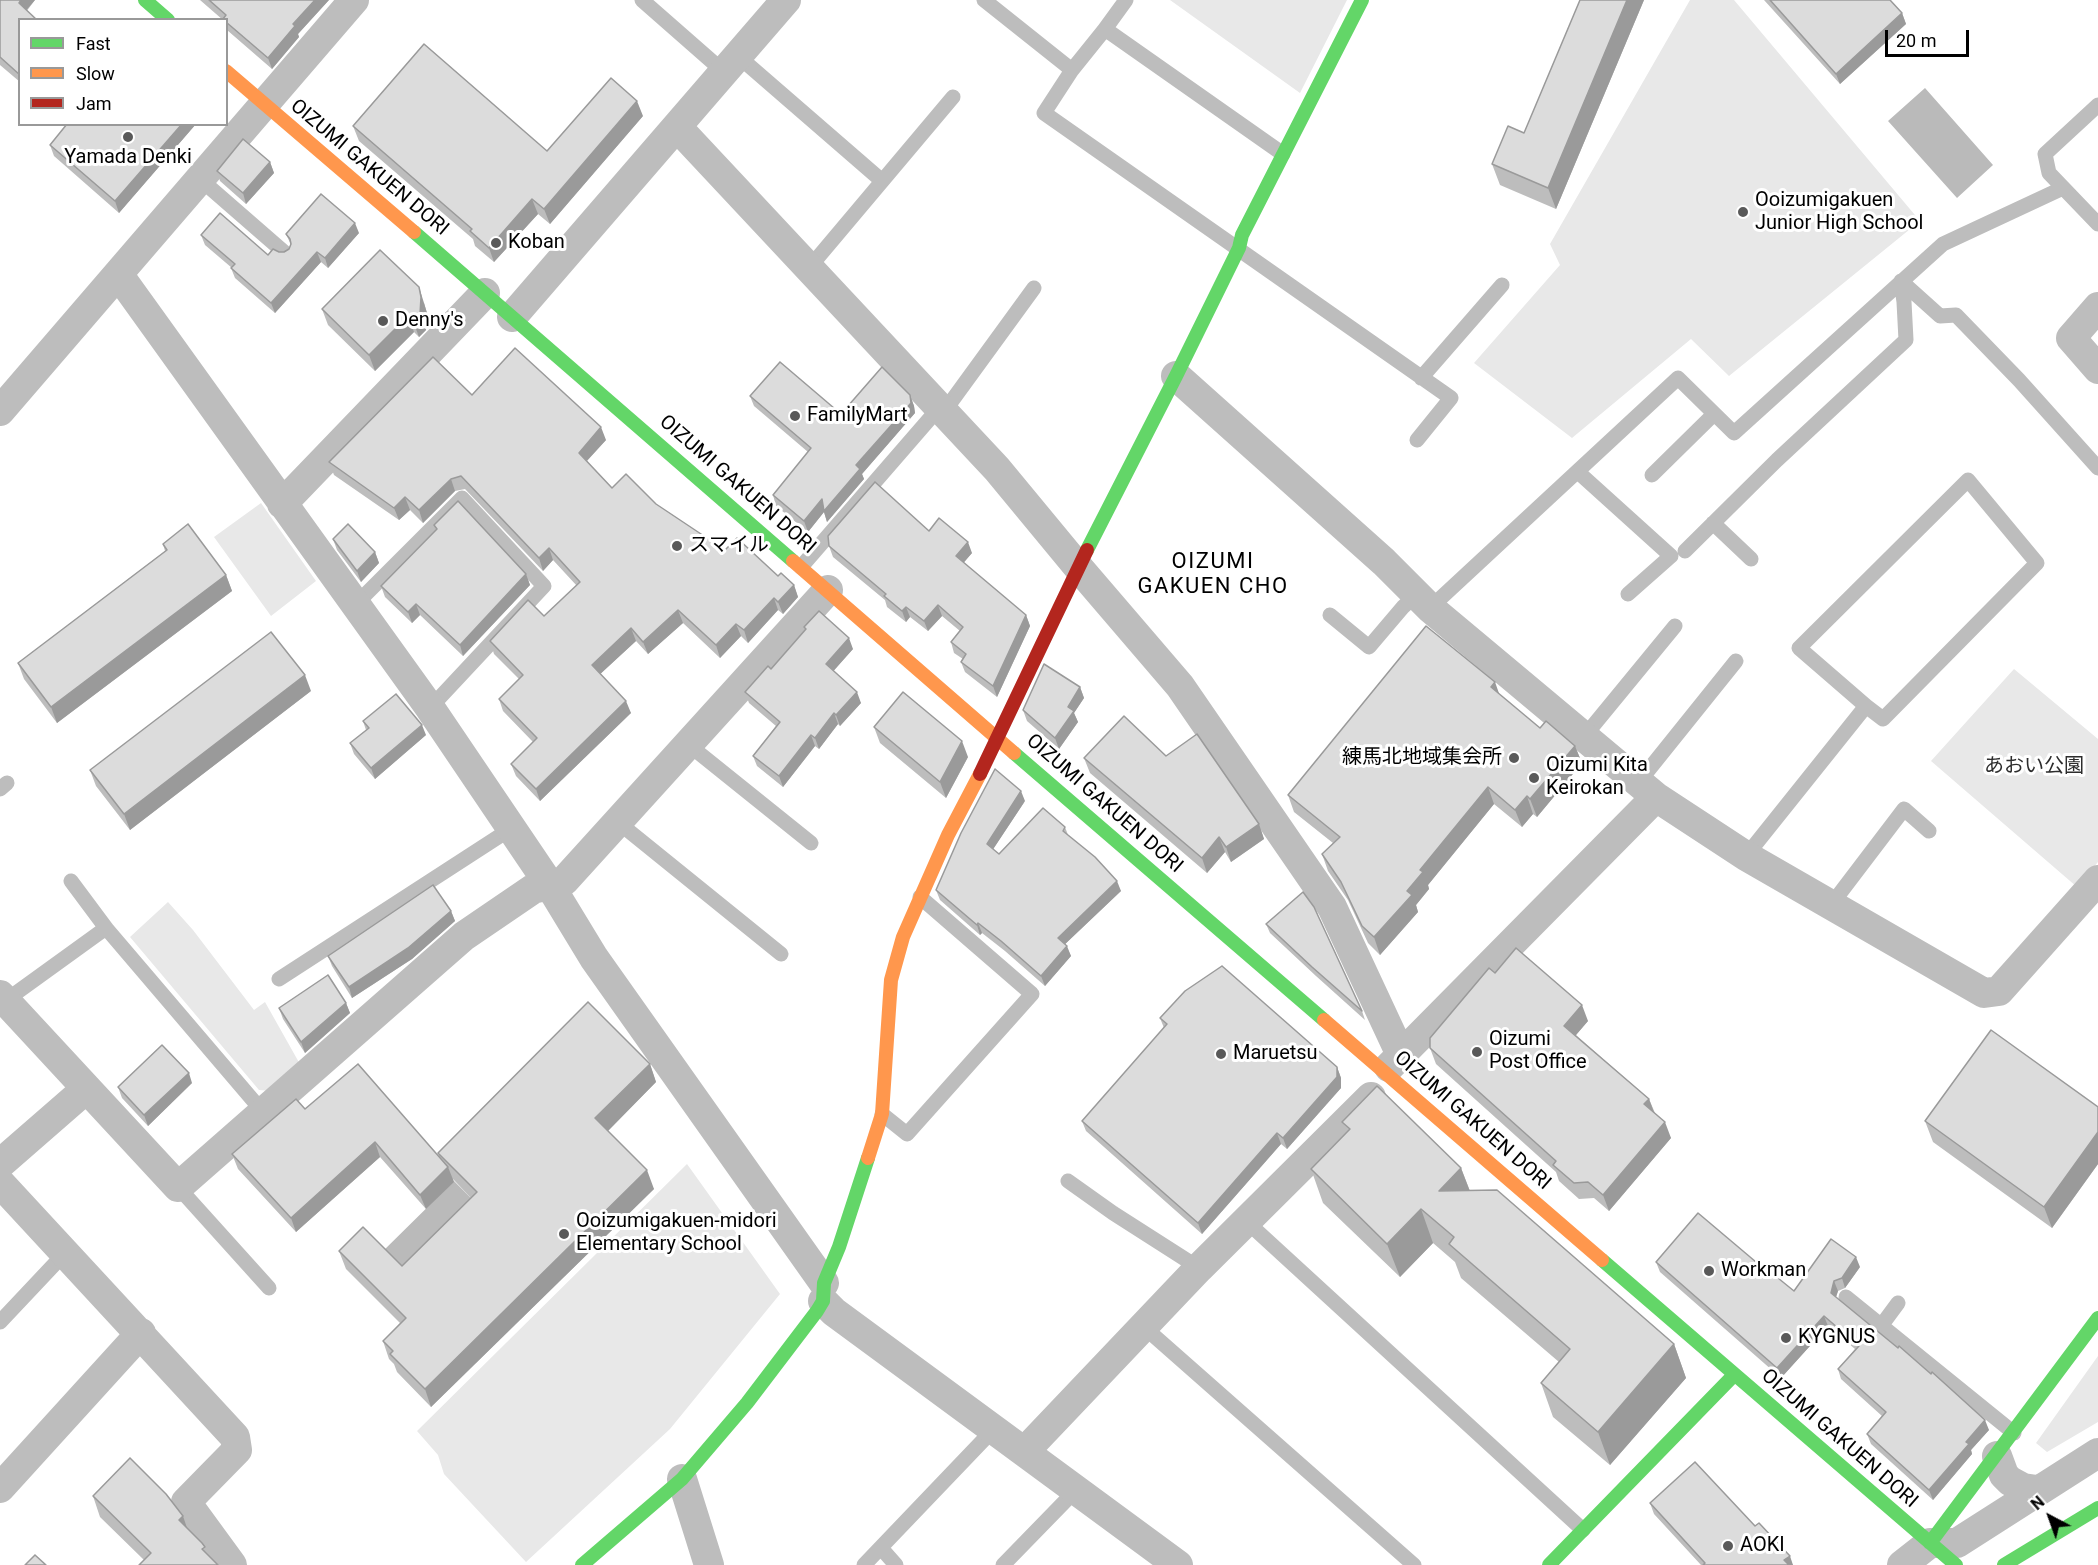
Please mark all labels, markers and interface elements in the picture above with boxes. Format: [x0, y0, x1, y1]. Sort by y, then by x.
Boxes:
legend [18, 18, 228, 126]
scale bar [1888, 18, 1972, 56]
text: 20 m [1896, 30, 1936, 51]
text: Fast [76, 33, 111, 54]
text: Slow [76, 63, 115, 84]
text: Jam [76, 93, 112, 114]
street label: OIZUMI GAKUEN DORI [285, 95, 453, 241]
marker: Yamada Denki [121, 130, 135, 144]
place label: Yamada Denki [64, 146, 192, 170]
place label: Ooizumigakuen Junior High School [1755, 189, 1923, 236]
marker: Ooizumigakuen Junior High School [1736, 205, 1750, 219]
place label: Koban [508, 231, 565, 255]
marker: Koban [489, 236, 503, 250]
place label: Denny's [395, 309, 463, 333]
marker: Denny's [376, 314, 390, 328]
place label: FamilyMart [807, 404, 907, 428]
marker: FamilyMart [788, 409, 802, 423]
street label: OIZUMI GAKUEN DORI [654, 411, 820, 559]
place label: スマイル [689, 534, 769, 558]
marker: スマイル [670, 539, 684, 553]
district label: OIZUMI GAKUEN CHO [1137, 549, 1289, 600]
street label: OIZUMI GAKUEN DORI [1021, 730, 1187, 878]
place label: 練馬北地域集会所 [1342, 746, 1502, 770]
marker: 練馬北地域集会所 [1507, 751, 1521, 765]
place label: Oizumi Kita Keirokan [1546, 754, 1648, 801]
park label: あおい公園 [1984, 755, 2084, 779]
marker: Oizumi Kita Keirokan [1527, 771, 1541, 785]
place label: Oizumi Post Office [1489, 1028, 1587, 1075]
place label: Maruetsu [1233, 1042, 1318, 1066]
marker: Oizumi Post Office [1470, 1045, 1484, 1059]
marker: Maruetsu [1214, 1047, 1228, 1061]
street label: OIZUMI GAKUEN DORI [1389, 1047, 1555, 1195]
place label: Ooizumigakuen-midori Elementary School [576, 1210, 777, 1257]
marker: Ooizumigakuen-midori Elementary School [557, 1227, 571, 1241]
place label: Workman [1721, 1259, 1806, 1283]
marker: Workman [1702, 1264, 1716, 1278]
place label: KYGNUS [1798, 1326, 1875, 1350]
marker: KYGNUS [1779, 1331, 1793, 1345]
street label: OIZUMI GAKUEN DORI [1756, 1365, 1922, 1513]
north arrow [2020, 1487, 2080, 1547]
text: N [2027, 1492, 2048, 1514]
place label: AOKI [1740, 1534, 1785, 1558]
marker: AOKI [1721, 1539, 1735, 1553]

